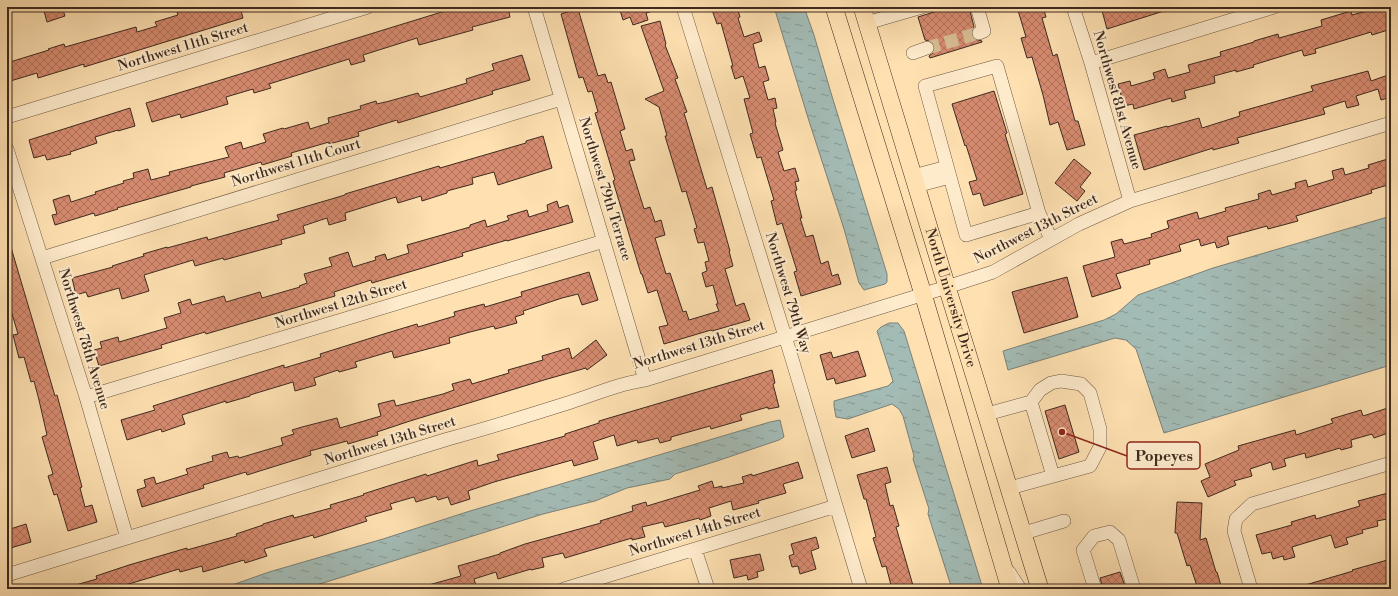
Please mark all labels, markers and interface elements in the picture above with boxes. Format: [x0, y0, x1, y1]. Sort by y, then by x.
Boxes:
street label: Northwest 11th Street [116, 19, 250, 75]
street label: Northwest 81st Avenue [1089, 29, 1145, 171]
street label: Northwest 79th Terrace [575, 115, 635, 263]
street label: Northwest 11th Court [229, 135, 363, 191]
street label: Northwest 13th Street [971, 190, 1101, 268]
street label: North University Drive [921, 226, 980, 370]
street label: Northwest 79th Way [761, 230, 815, 356]
street label: Northwest 78th Avenue [54, 266, 114, 412]
street label: Northwest 12th Street [273, 275, 409, 333]
street label: Northwest 13th Street [631, 316, 767, 374]
street label: Northwest 13th Street [322, 412, 458, 470]
callout: Popeyes [1127, 442, 1200, 469]
text: Popeyes [1135, 447, 1193, 466]
street label: Northwest 14th Street [627, 503, 763, 561]

